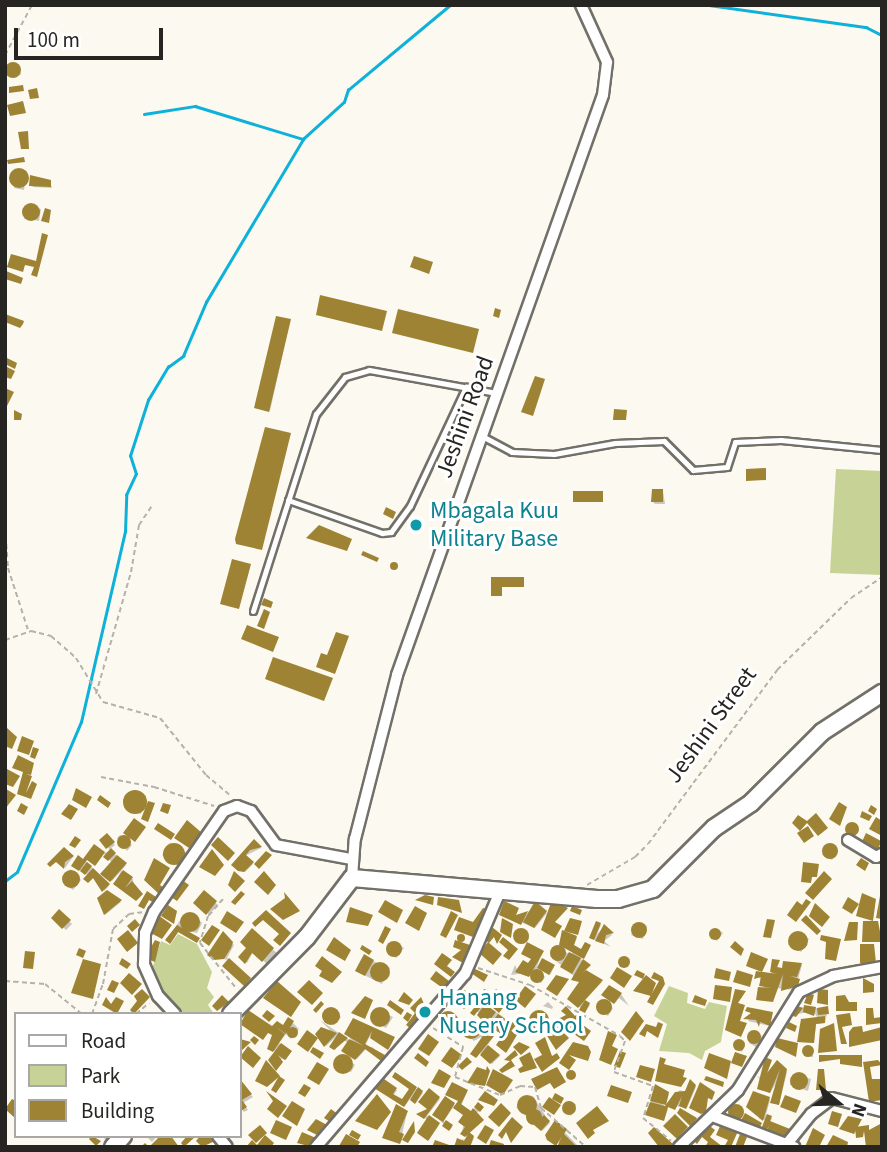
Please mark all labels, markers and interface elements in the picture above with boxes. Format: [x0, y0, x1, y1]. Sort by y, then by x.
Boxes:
scale bar [18, 14, 166, 58]
text: 100 m [27, 25, 80, 55]
street label: Jeshini Road [430, 352, 500, 482]
place label: Mbagala Kuu Military Base [430, 497, 559, 553]
marker: Mbagala Kuu Military Base [408, 517, 424, 533]
street label: Jeshini Street [659, 661, 763, 789]
place label: Hanang Nusery School [439, 984, 583, 1040]
marker: Hanang Nusery School [417, 1004, 433, 1020]
legend [14, 1012, 242, 1138]
text: Road [81, 1026, 126, 1056]
text: Park [81, 1061, 120, 1091]
north arrow [803, 1068, 873, 1138]
text: Building [81, 1096, 154, 1126]
text: N [844, 1100, 873, 1120]

